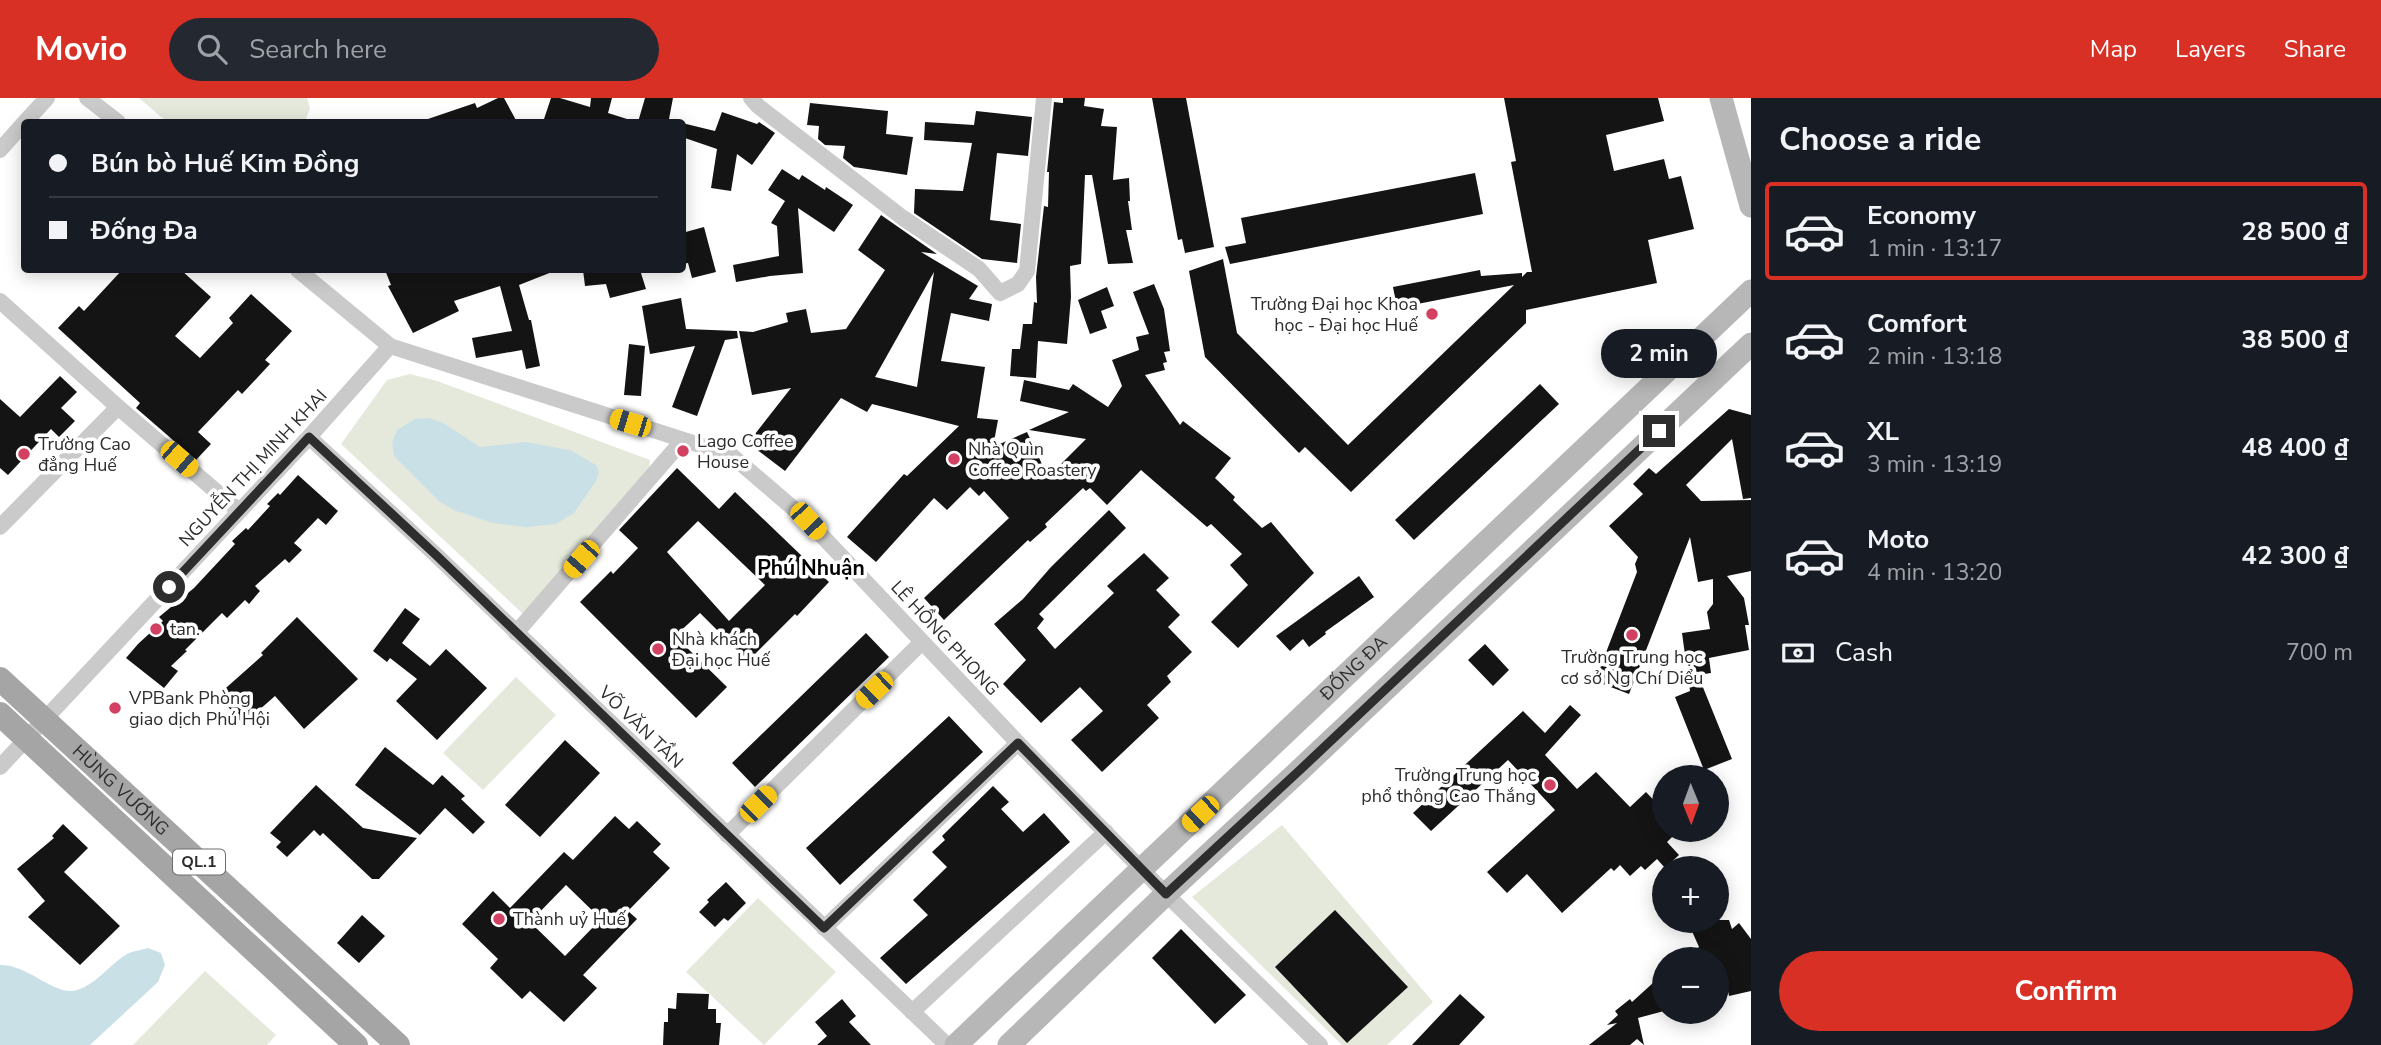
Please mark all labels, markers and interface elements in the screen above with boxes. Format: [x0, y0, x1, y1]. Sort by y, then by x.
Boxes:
search box [169, 18, 659, 81]
text: Movio [35, 27, 127, 72]
icon: search [193, 30, 231, 68]
text: Search here [249, 32, 387, 67]
text: Map [2090, 33, 2137, 65]
text: Layers [2175, 33, 2246, 65]
text: Share [2284, 33, 2346, 65]
text: Choose a ride [1779, 118, 1981, 161]
text: Bún bò Huế Kim Đồng [91, 146, 359, 181]
text: Economy [1867, 198, 1976, 233]
icon: car [1783, 200, 1846, 263]
text: Đống Đa [91, 213, 198, 248]
text: 28 500 ₫ [2241, 214, 2349, 249]
text: 1 min · 13:17 [1867, 233, 2002, 264]
place label: Trường Đại học Khoa học - Đại học Huế [1251, 292, 1418, 337]
marker: Trường Đại học Khoa học - Đại học Huế [1424, 306, 1440, 322]
text: Comfort [1867, 306, 1967, 341]
icon: car [1783, 308, 1846, 371]
text: 38 500 ₫ [2241, 322, 2349, 357]
callout: 2 min [1601, 330, 1717, 378]
text: 2 min [1629, 338, 1689, 369]
text: 2 min · 13:18 [1867, 341, 2002, 372]
street label: NGUYỄN THỊ MINH KHAI [173, 383, 332, 552]
car [607, 407, 654, 439]
text: XL [1867, 414, 1899, 449]
route end [1643, 415, 1675, 447]
icon: car [1783, 416, 1846, 479]
place label: Lago Coffee House [697, 429, 794, 474]
text: 48 400 ₫ [2241, 430, 2349, 465]
place label: Trường Cao đẳng Huế [38, 432, 131, 477]
car [157, 437, 202, 481]
place label: Nhà Quìn Coffee Roastery [968, 437, 1097, 482]
marker: Lago Coffee House [675, 443, 691, 459]
marker: Trường Cao đẳng Huế [16, 446, 32, 462]
text: 3 min · 13:19 [1867, 449, 2002, 480]
marker: Nhà Quìn Coffee Roastery [946, 451, 962, 467]
car [786, 498, 831, 544]
text: Moto [1867, 522, 1929, 557]
icon: car [1783, 524, 1846, 587]
car [560, 536, 603, 582]
text: 42 300 ₫ [2241, 538, 2349, 573]
district label: Phú Nhuận [757, 554, 865, 582]
text: 4 min · 13:20 [1867, 557, 2002, 588]
route start [153, 571, 185, 603]
street label: LÊ HỒNG PHONG [886, 575, 1005, 701]
place label: tan. [170, 617, 200, 641]
marker: tan. [148, 621, 164, 637]
place label: Nhà khách Đại học Huế [671, 627, 771, 672]
marker: Trường Trung học cơ sở Ng Chí Diểu [1624, 627, 1640, 643]
street label: ĐỐNG ĐA [1314, 630, 1393, 706]
icon: cash [1779, 634, 1817, 672]
text: Cash [1835, 635, 1893, 670]
text: 700 m [2286, 637, 2353, 668]
marker: Nhà khách Đại học Huế [650, 641, 666, 657]
place label: Trường Trung học cơ sở Ng Chí Diểu [1561, 645, 1703, 690]
car [852, 668, 897, 712]
street label: VÕ VĂN TẦN [593, 679, 689, 773]
place label: VPBank Phòng giao dịch Phú Hội [128, 686, 270, 731]
marker: VPBank Phòng giao dịch Phú Hội [107, 700, 123, 716]
street label: HÙNG VƯƠNG [67, 739, 174, 841]
place label: Trường Trung học phổ thông Cao Thắng [1361, 763, 1536, 808]
north arrow [1652, 765, 1729, 842]
map controls [1652, 765, 1729, 1024]
marker: Trường Trung học phổ thông Cao Thắng [1542, 777, 1558, 793]
car [736, 782, 781, 826]
car [1178, 792, 1223, 836]
road number: QL.1 [173, 849, 225, 874]
button: + [1652, 856, 1729, 933]
place label: Thành uỷ Huế [513, 907, 626, 931]
marker: Thành uỷ Huế [491, 911, 507, 927]
button: − [1652, 947, 1729, 1024]
button: Confirm [1779, 951, 2353, 1031]

